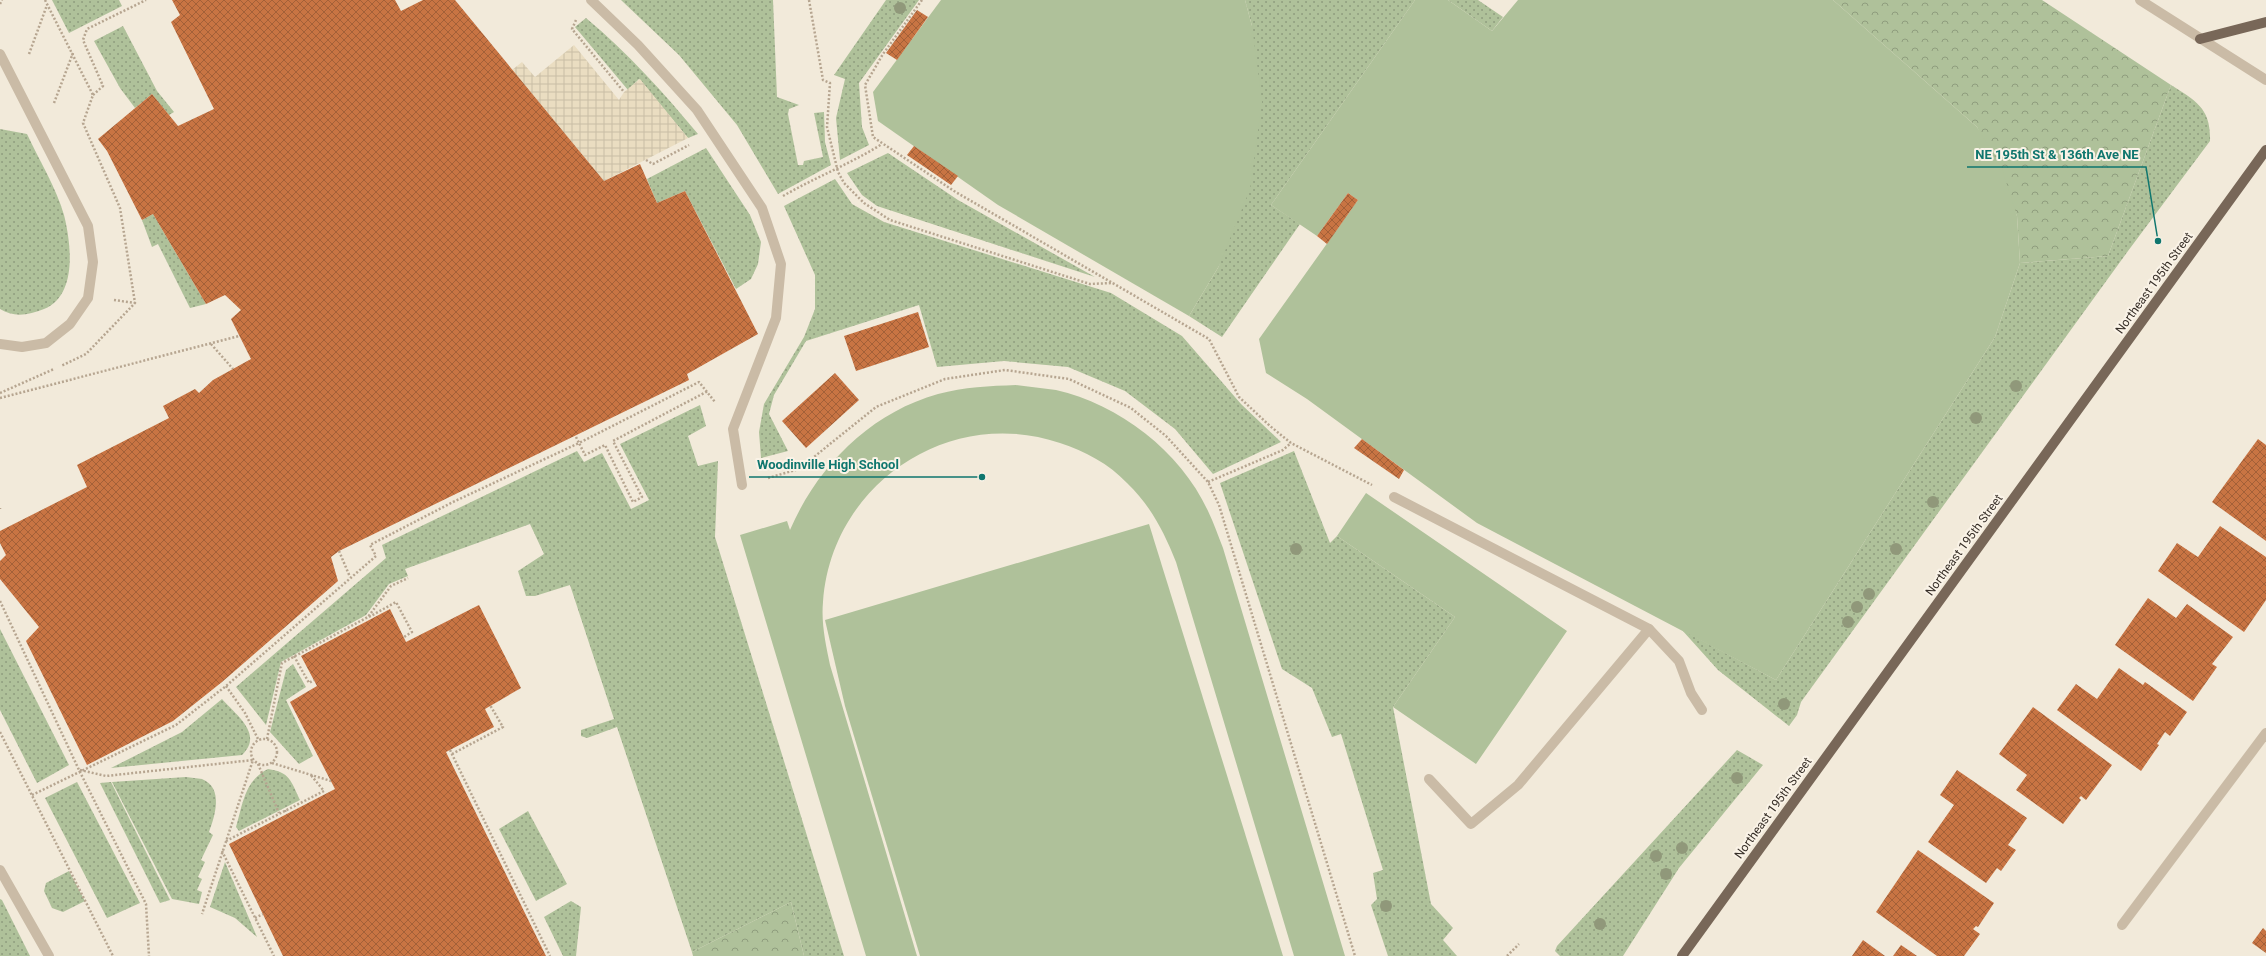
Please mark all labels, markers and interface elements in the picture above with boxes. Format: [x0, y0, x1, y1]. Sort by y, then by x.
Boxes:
callout: NE 195th St & 136th Ave NE [1967, 142, 2146, 167]
text: NE 195th St & 136th Ave NE [1975, 147, 2139, 162]
street label: Northeast 195th Street [2113, 230, 2195, 336]
callout: Woodinville High School [749, 452, 907, 477]
text: Woodinville High School [757, 457, 899, 472]
street label: Northeast 195th Street [1923, 492, 2005, 598]
street label: Northeast 195th Street [1732, 755, 1814, 861]

